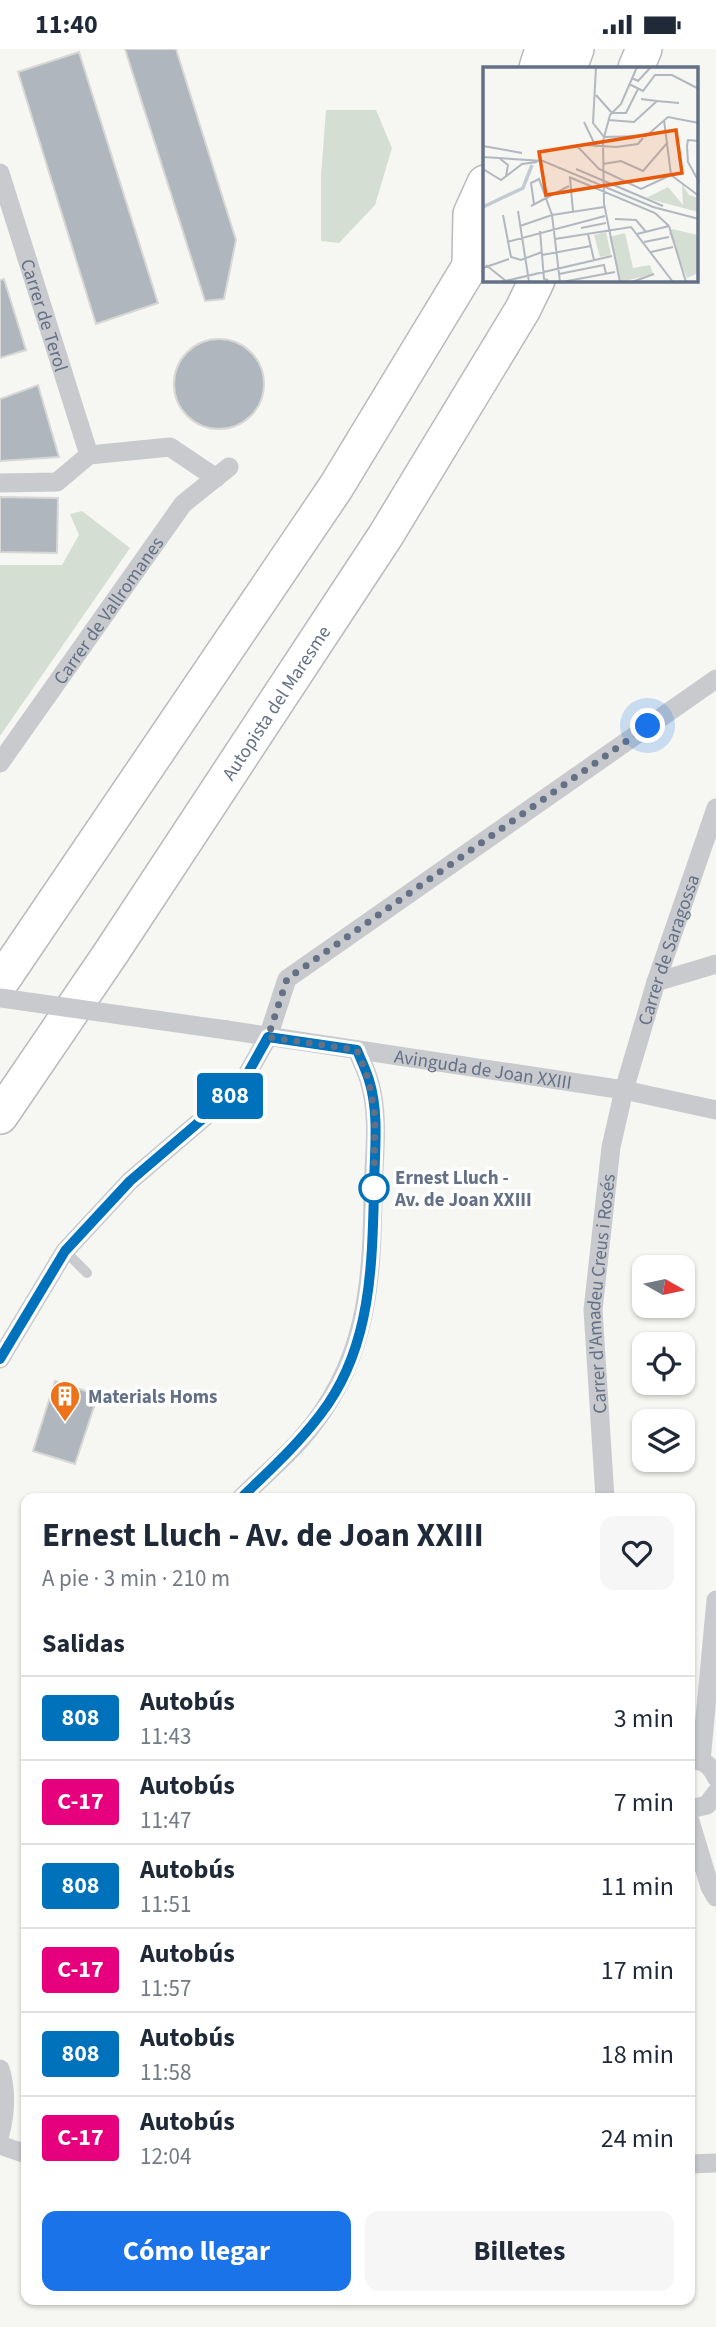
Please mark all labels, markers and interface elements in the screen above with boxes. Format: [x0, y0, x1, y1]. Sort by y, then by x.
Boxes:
text: 11:40 [35, 6, 98, 43]
inset map [483, 67, 698, 282]
street label: Carrer de Terol [13, 256, 74, 376]
street label: Carrer de Vallromanes [47, 532, 171, 691]
street label: Autopista del Maresme [216, 621, 338, 786]
your location [630, 708, 665, 743]
street label: Carrer de Saragossa [632, 871, 707, 1029]
street label: Avinguda de Joan XXIII [392, 1043, 574, 1097]
line badge: 808 [190, 1073, 270, 1119]
text: 808 [211, 1078, 249, 1113]
place label: Ernest Lluch - Av. de Joan XXIII [394, 1165, 532, 1214]
street label: Carrer d'Amadeu Creus i Rosés [581, 1172, 623, 1414]
marker: Ernest Lluch - Av. de Joan XXIII [359, 1173, 389, 1203]
north arrow [632, 1255, 695, 1318]
map controls [632, 1255, 695, 1472]
button: locate [632, 1332, 695, 1395]
building icon: Materials Homs [48, 1379, 82, 1423]
place label: Materials Homs [88, 1384, 217, 1411]
button: layers [632, 1409, 695, 1472]
text: Ernest Lluch - Av. de Joan XXIII [42, 1512, 484, 1559]
button: heart [600, 1516, 674, 1590]
text: A pie · 3 min · 210 m [42, 1562, 230, 1595]
text: Salidas [42, 1625, 125, 1662]
text: Autobús [140, 1683, 235, 1720]
text: 808 [61, 1700, 100, 1735]
text: 3 min [614, 1700, 674, 1737]
text: 11:43 [140, 1720, 191, 1753]
text: Autobús [140, 1767, 235, 1804]
text: C-17 [57, 1784, 104, 1819]
text: 7 min [614, 1784, 674, 1821]
text: 11:47 [140, 1804, 191, 1837]
text: Autobús [140, 1851, 235, 1888]
text: 808 [61, 1868, 100, 1903]
text: 11 min [601, 1868, 674, 1905]
text: 11:51 [140, 1888, 191, 1921]
text: Autobús [140, 1935, 235, 1972]
text: C-17 [57, 1952, 104, 1987]
text: 17 min [601, 1952, 674, 1989]
text: 11:57 [140, 1972, 191, 2005]
text: Autobús [140, 2019, 235, 2056]
text: 808 [61, 2036, 100, 2071]
text: 18 min [601, 2036, 674, 2073]
text: 11:58 [140, 2056, 191, 2089]
text: Autobús [140, 2103, 235, 2140]
text: C-17 [57, 2120, 104, 2155]
text: 24 min [601, 2120, 674, 2157]
text: 12:04 [140, 2140, 191, 2173]
button: Cómo llegar [42, 2211, 351, 2291]
button: Billetes [365, 2211, 674, 2291]

